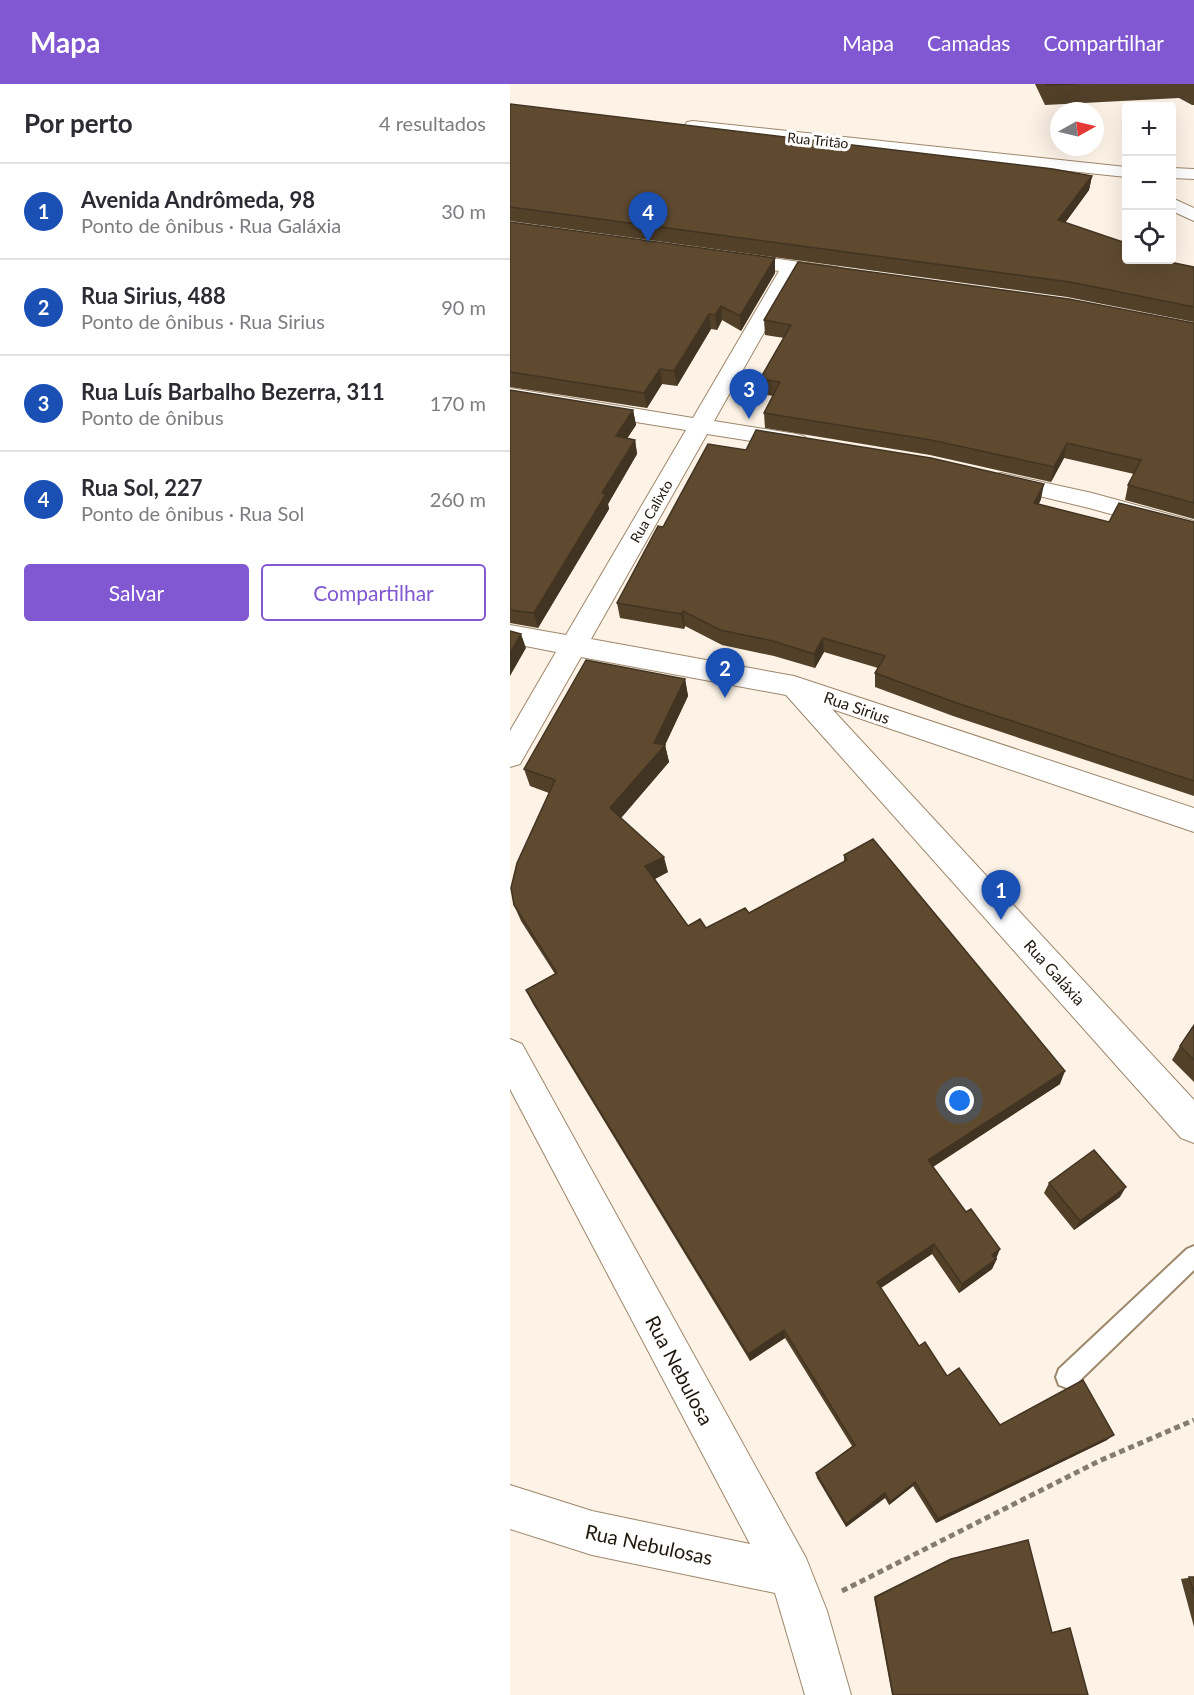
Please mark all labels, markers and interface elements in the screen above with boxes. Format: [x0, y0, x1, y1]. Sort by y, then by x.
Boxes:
text: Mapa [30, 25, 100, 59]
text: Mapa [842, 30, 894, 55]
text: Camadas [927, 30, 1010, 55]
text: Compartilhar [1043, 30, 1164, 55]
north arrow [1050, 102, 1104, 156]
map controls [1122, 102, 1176, 264]
button: + [1122, 102, 1176, 156]
text: Por perto [24, 107, 133, 139]
text: 4 resultados [379, 111, 486, 135]
street label: Rua Tritão [787, 128, 850, 152]
button: − [1122, 156, 1176, 210]
text: Avenida Andrômeda, 98 [81, 186, 315, 213]
pin: 4 [628, 192, 668, 242]
text: 1 [38, 199, 49, 223]
text: 30 m [441, 199, 486, 223]
button: locate [1122, 210, 1176, 264]
text: Ponto de ônibus · Rua Galáxia [81, 213, 341, 237]
text: Rua Sirius, 488 [81, 282, 226, 309]
text: 2 [38, 295, 49, 319]
text: 90 m [441, 295, 486, 319]
text: Ponto de ônibus · Rua Sirius [81, 309, 325, 333]
pin: 3 [730, 370, 768, 419]
text: Rua Luís Barbalho Bezerra, 311 [81, 378, 385, 405]
text: 3 [38, 391, 49, 415]
text: 170 m [430, 391, 486, 415]
text: Ponto de ônibus [81, 405, 224, 429]
text: Rua Sol, 227 [81, 474, 203, 501]
street label: Rua Calixto [626, 477, 676, 545]
text: 4 [38, 487, 49, 511]
text: 260 m [430, 487, 486, 511]
text: Ponto de ônibus · Rua Sol [81, 501, 304, 525]
button: Salvar [24, 564, 249, 621]
button: Compartilhar [261, 564, 486, 621]
pin: 2 [706, 648, 744, 698]
street label: Rua Sirius [821, 687, 893, 727]
pin: 1 [982, 870, 1020, 920]
street label: Rua Galáxia [1021, 935, 1089, 1009]
your location [945, 1086, 974, 1115]
street label: Rua Nebulosa [641, 1311, 719, 1429]
street label: Rua Nebulosas [583, 1519, 715, 1569]

